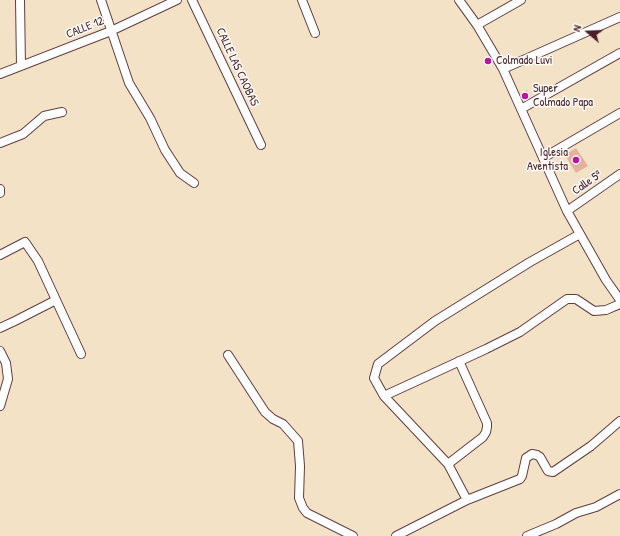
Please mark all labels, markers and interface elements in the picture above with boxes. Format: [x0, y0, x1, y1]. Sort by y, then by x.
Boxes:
north arrow [568, 12, 608, 52]
street label: CALLE 12 [64, 14, 106, 42]
text: N [569, 23, 584, 33]
street label: CALLE LAS CAOBAS [213, 26, 261, 108]
place label: Colmado Luvi [496, 54, 552, 68]
marker: Colmado Luvi [483, 56, 493, 66]
place label: Super Colmado Papa [533, 82, 593, 110]
marker: Super Colmado Papa [520, 91, 530, 101]
place label: Iglesia Aventista [527, 146, 568, 174]
marker: Iglesia Aventista [571, 155, 581, 165]
street label: Calle 5ª [570, 168, 604, 198]

